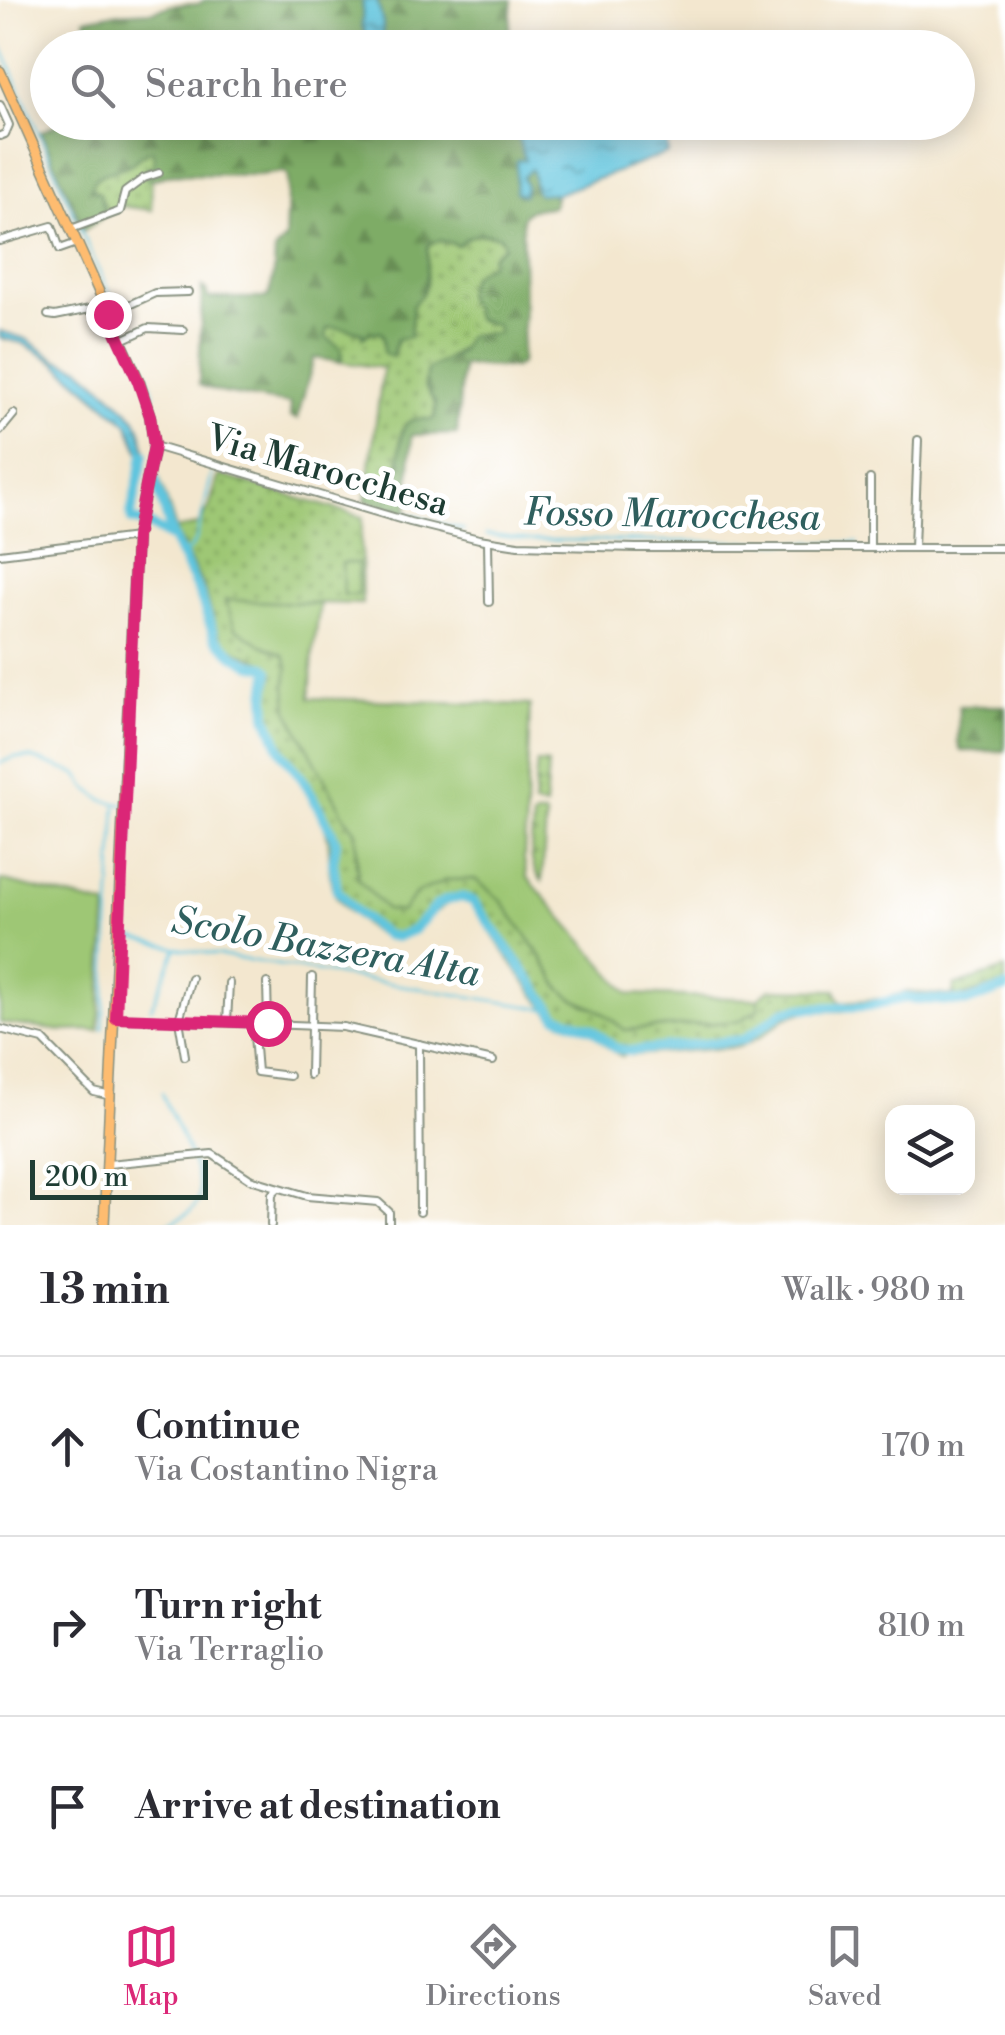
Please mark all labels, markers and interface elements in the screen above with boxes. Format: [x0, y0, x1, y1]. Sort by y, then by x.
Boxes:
search box [30, 30, 975, 140]
icon: search [65, 58, 120, 113]
text: Search here [145, 62, 348, 109]
route end [86, 292, 132, 338]
street label: Via Marocchesa [201, 416, 454, 527]
water label: Fosso Marocchesa [523, 489, 822, 542]
water label: Scolo Bazzera Alta [168, 897, 484, 998]
route start [246, 1001, 292, 1047]
map controls [885, 1105, 975, 1195]
button: layers [885, 1105, 975, 1195]
scale bar [30, 1155, 208, 1200]
text: 200 m [45, 1160, 128, 1195]
text: 13 min [40, 1264, 170, 1317]
text: Walk · 980 m [782, 1270, 965, 1310]
text: Continue [135, 1403, 300, 1450]
icon: ahead [40, 1419, 95, 1474]
text: 170 m [882, 1426, 965, 1466]
text: Via Costantino Nigra [135, 1450, 438, 1490]
text: Turn right [135, 1583, 321, 1630]
icon: right [40, 1599, 95, 1654]
text: 810 m [877, 1606, 965, 1646]
text: Via Terraglio [135, 1630, 324, 1670]
icon: arrive [40, 1779, 95, 1834]
text: Arrive at destination [135, 1783, 501, 1830]
tab: Map [124, 1919, 179, 2014]
tab: Directions [426, 1919, 561, 2014]
tab: Saved [808, 1919, 881, 2014]

